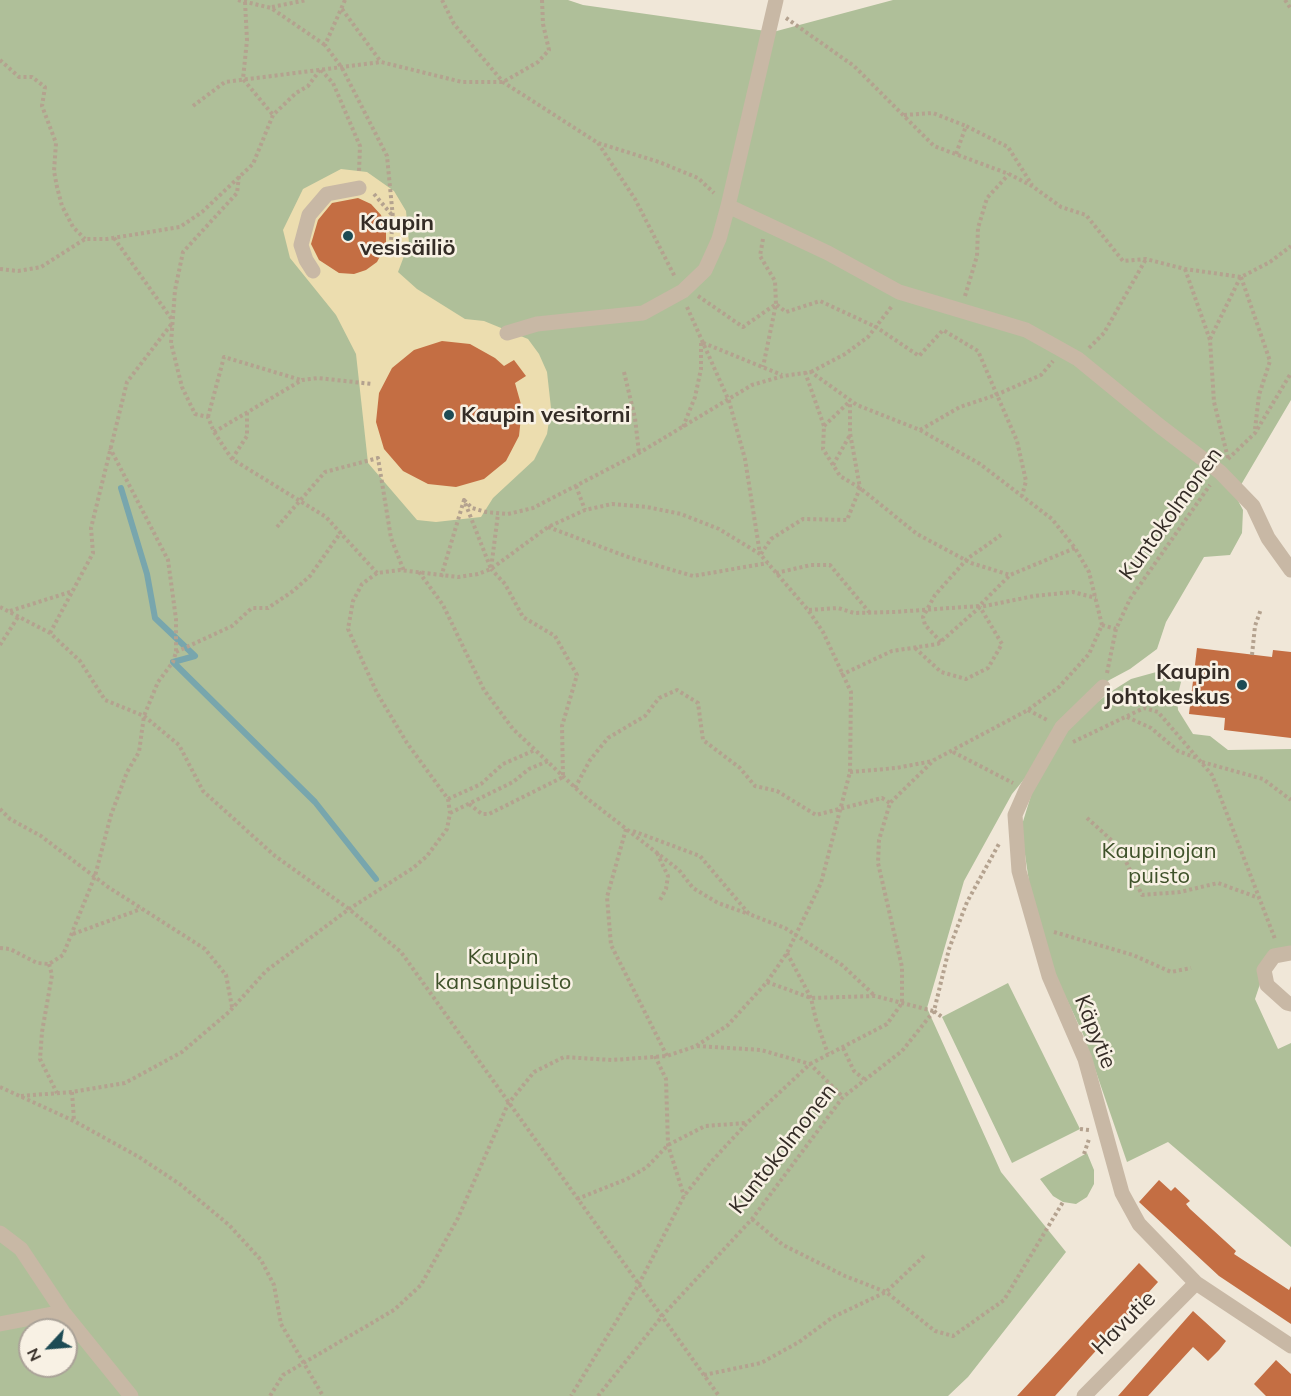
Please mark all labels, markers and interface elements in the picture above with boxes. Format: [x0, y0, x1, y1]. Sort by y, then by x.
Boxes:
place label: Kaupin vesisäiliö [360, 210, 455, 262]
marker: Kaupin vesisäiliö [341, 229, 355, 243]
place label: Kaupin vesitorni [461, 402, 631, 428]
marker: Kaupin vesitorni [442, 408, 456, 422]
street label: Kuntokolmonen [1114, 442, 1228, 586]
place label: Kaupin johtokeskus [1105, 659, 1230, 710]
marker: Kaupin johtokeskus [1235, 678, 1249, 692]
park label: Kaupinojan puisto [1101, 838, 1217, 890]
park label: Kaupin kansanpuisto [435, 944, 571, 996]
street label: Käpytie [1068, 991, 1122, 1073]
street label: Kuntokolmonen [724, 1079, 842, 1219]
street label: Havutie [1087, 1286, 1161, 1360]
north arrow [18, 1318, 78, 1378]
text: N [22, 1345, 45, 1365]

